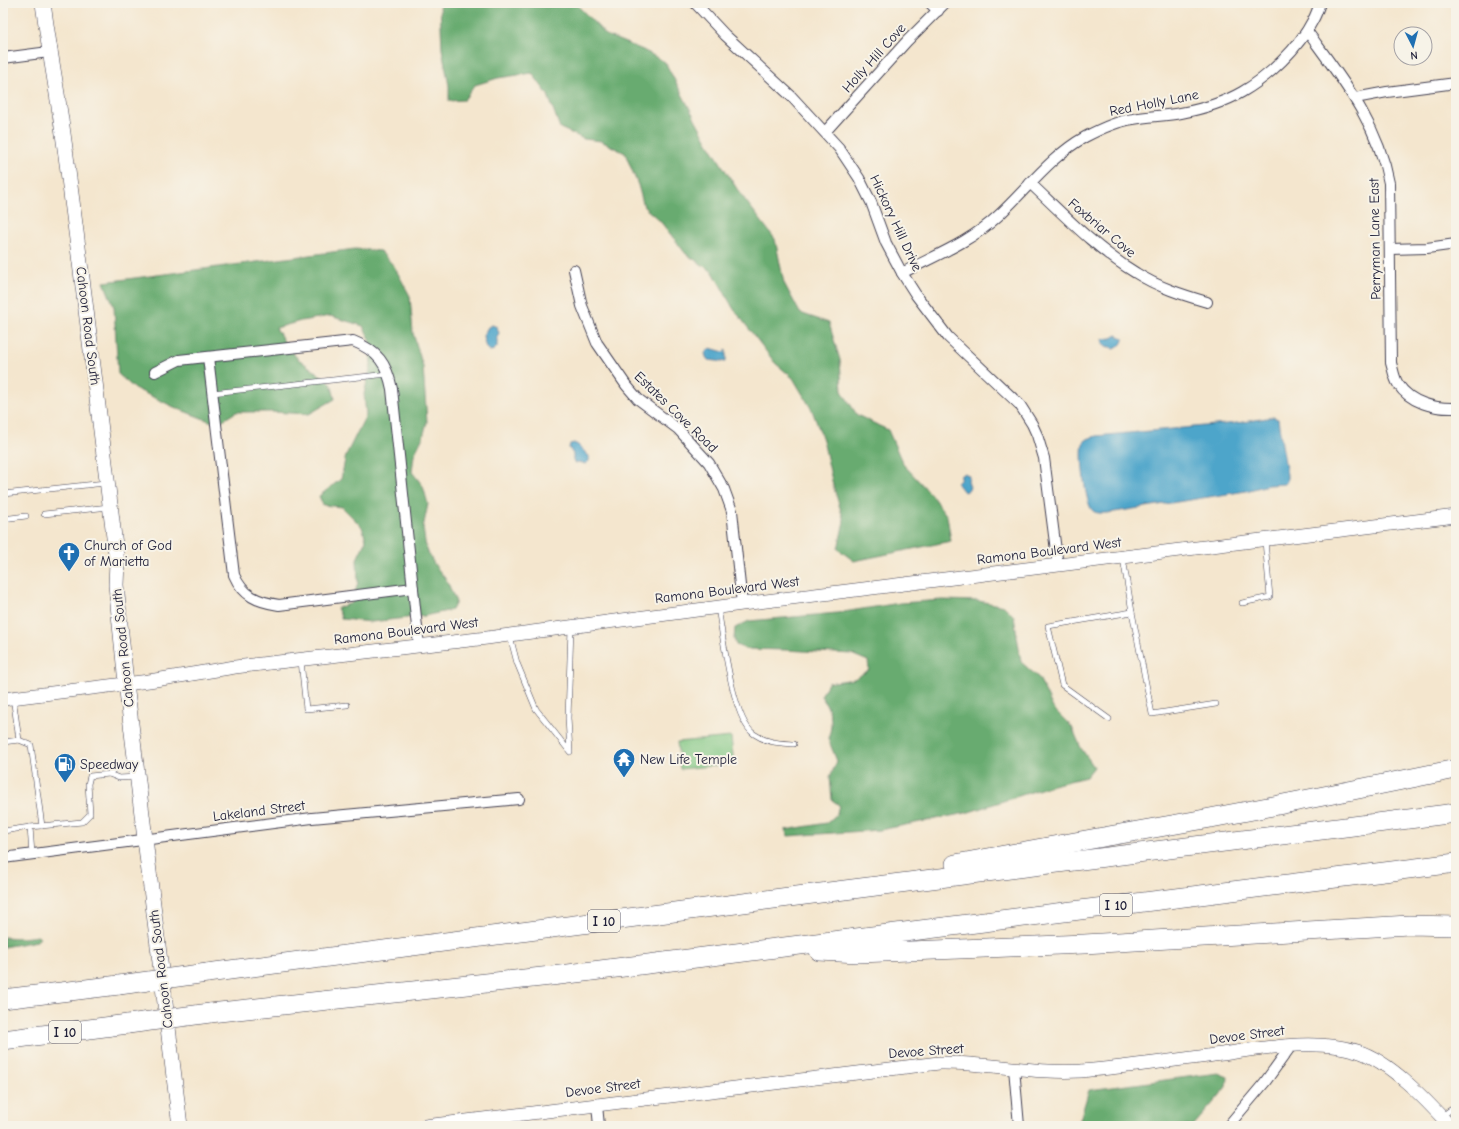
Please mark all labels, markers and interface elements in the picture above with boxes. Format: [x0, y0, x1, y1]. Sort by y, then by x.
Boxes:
street label: Holly Hill Cove [839, 20, 909, 96]
north arrow [1393, 26, 1433, 66]
text: N [1410, 49, 1418, 62]
street label: Red Holly Lane [1108, 86, 1200, 120]
street label: Hickory Hill Drive [866, 172, 926, 274]
street label: Perryman Lane East [1365, 177, 1385, 300]
street label: Foxbriar Cove [1065, 195, 1139, 261]
street label: Cahoon Road South [72, 266, 104, 386]
street label: Estates Cove Road [631, 368, 721, 456]
street label: Ramona Boulevard West [976, 534, 1123, 568]
place label: Church of God of Marietta [84, 537, 172, 570]
church icon: Church of God of Marietta [56, 540, 82, 573]
street label: Ramona Boulevard West [654, 573, 801, 607]
street label: Cahoon Road South [108, 588, 138, 708]
street label: Ramona Boulevard West [333, 614, 480, 648]
temple icon: New Life Temple [611, 746, 637, 779]
fuel station icon: Speedway [52, 751, 78, 784]
place label: New Life Temple [640, 751, 737, 768]
place label: Speedway [80, 756, 139, 773]
street label: Lakeland Street [212, 797, 307, 825]
road number: I 10 [1100, 894, 1132, 916]
street label: Cahoon Road South [145, 909, 177, 1029]
road number: I 10 [588, 910, 620, 932]
road number: I 10 [49, 1021, 81, 1043]
street label: Devoe Street [1208, 1022, 1287, 1048]
street label: Devoe Street [888, 1040, 965, 1062]
street label: Devoe Street [564, 1075, 643, 1101]

